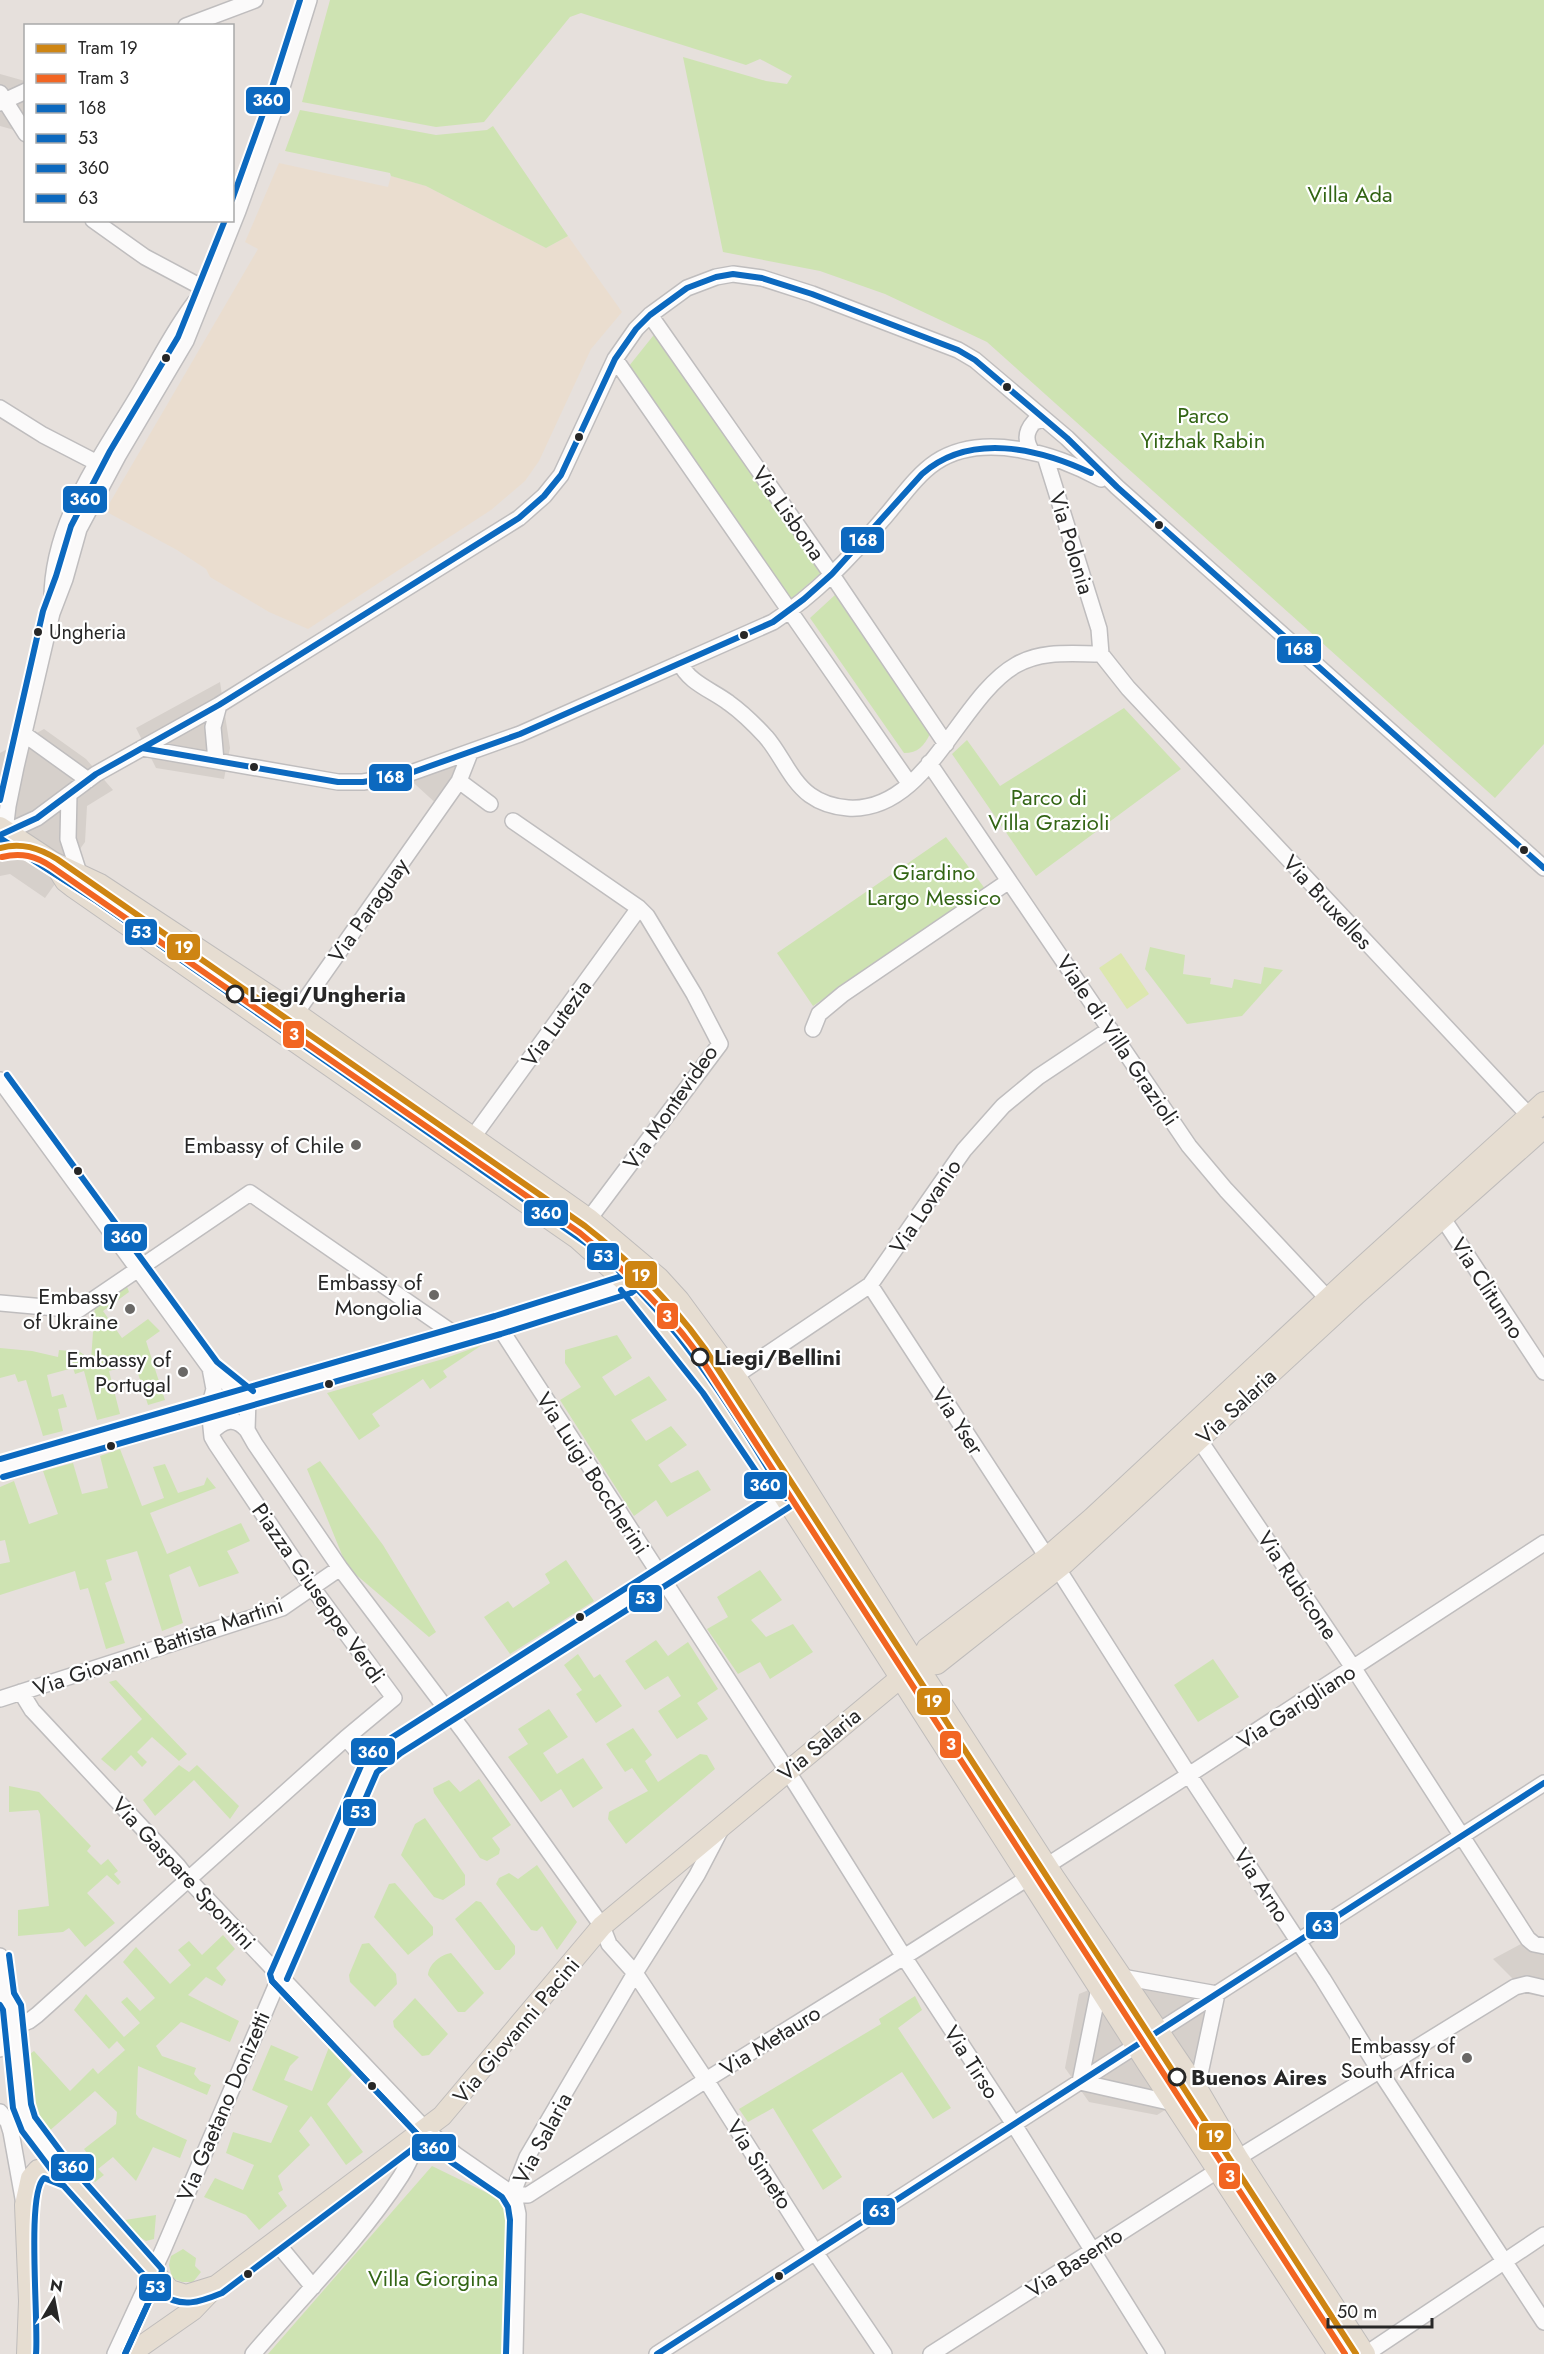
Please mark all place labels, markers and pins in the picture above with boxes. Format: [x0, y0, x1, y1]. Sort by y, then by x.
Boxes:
unlabelled marker [160, 352, 172, 364]
unlabelled marker [1001, 381, 1013, 393]
unlabelled marker [573, 431, 585, 443]
unlabelled marker [1153, 519, 1165, 531]
place label: Ungheria [49, 618, 126, 647]
marker: Ungheria [32, 626, 44, 638]
unlabelled marker [738, 629, 750, 641]
unlabelled marker [248, 761, 260, 773]
unlabelled marker [1518, 844, 1530, 856]
place label: Liegi/Ungheria [249, 978, 406, 1010]
marker: Liegi/Ungheria [226, 985, 244, 1003]
place label: Embassy of Chile [184, 1129, 344, 1161]
marker: Embassy of Chile [349, 1138, 363, 1152]
unlabelled marker [72, 1165, 84, 1177]
place label: Embassy of Mongolia [317, 1266, 423, 1323]
place label: Embassy of Ukraine [23, 1280, 118, 1337]
marker: Embassy of Mongolia [427, 1288, 441, 1302]
marker: Embassy of Ukraine [123, 1302, 137, 1316]
place label: Liegi/Bellini [714, 1341, 841, 1373]
place label: Embassy of Portugal [66, 1343, 172, 1400]
marker: Liegi/Bellini [691, 1348, 709, 1366]
marker: Embassy of Portugal [176, 1365, 190, 1379]
unlabelled marker [323, 1378, 335, 1390]
unlabelled marker [105, 1440, 117, 1452]
unlabelled marker [574, 1611, 586, 1623]
place label: Embassy of South Africa [1341, 2029, 1456, 2086]
marker: Embassy of South Africa [1460, 2051, 1474, 2065]
place label: Buenos Aires [1191, 2061, 1327, 2093]
marker: Buenos Aires [1168, 2068, 1186, 2086]
unlabelled marker [366, 2080, 378, 2092]
unlabelled marker [242, 2268, 254, 2280]
unlabelled marker [773, 2270, 785, 2282]

